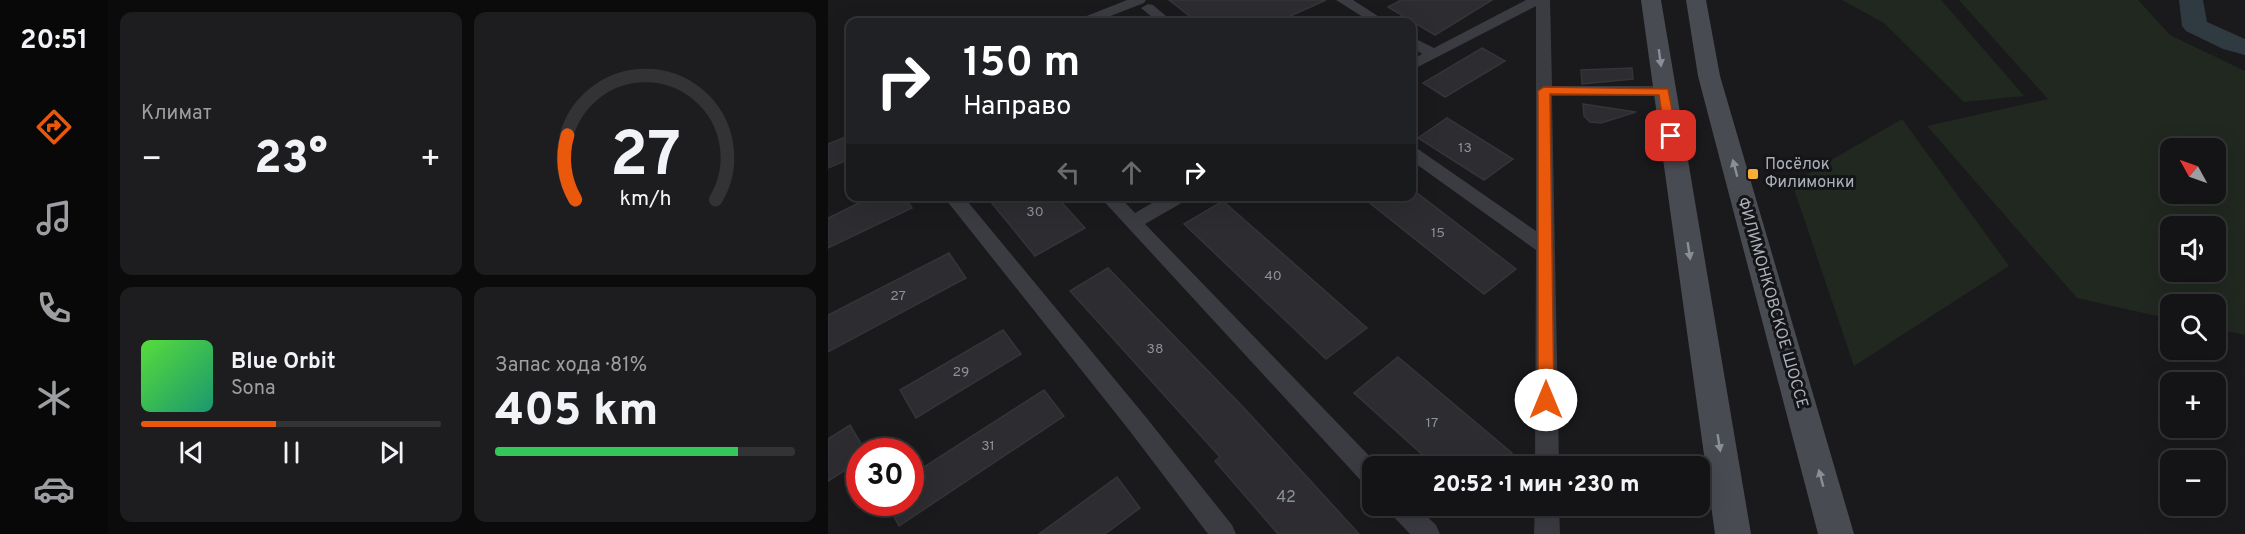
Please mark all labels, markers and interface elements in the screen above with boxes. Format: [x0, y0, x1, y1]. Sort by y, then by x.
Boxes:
text: 20:51 [20, 24, 88, 58]
text: 150 m [963, 38, 1080, 91]
icon: right [864, 42, 942, 120]
one-way arrow [1655, 49, 1664, 68]
text: Направо [963, 90, 1071, 124]
text: Климат [141, 101, 212, 127]
icon: directions [33, 106, 75, 148]
pin [1645, 110, 1696, 161]
text: 27 [609, 119, 681, 198]
icon: arrive [1654, 119, 1687, 152]
text: 23° [254, 132, 328, 189]
north arrow [2160, 138, 2226, 204]
map controls [2160, 138, 2226, 516]
text: − [141, 140, 162, 182]
text: + [420, 140, 441, 182]
house number: 13 [1458, 140, 1472, 157]
place label: Посёлок Филимонки [1765, 155, 1854, 193]
icon: left [1052, 156, 1085, 189]
icon: ahead [1115, 156, 1148, 189]
icon: right [1178, 156, 1211, 189]
one-way arrow [1730, 159, 1739, 177]
marker: Посёлок Филимонки [1746, 167, 1760, 181]
text: km/h [619, 187, 671, 214]
street label: ФИЛИМОНКОВСКОЕ ШОССЕ [1732, 195, 1812, 411]
icon: music [33, 197, 75, 239]
house number: 30 [1026, 204, 1044, 221]
button: sound [2160, 216, 2226, 282]
house number: 15 [1431, 225, 1445, 242]
one-way arrow [1685, 241, 1694, 260]
house number: 40 [1264, 268, 1282, 285]
icon: phone [33, 287, 75, 329]
house number: 27 [890, 288, 906, 305]
button: search [2160, 294, 2226, 360]
house number: 38 [1147, 341, 1163, 358]
text: Blue Orbit [231, 349, 336, 376]
text: Запас хода · 81% [495, 353, 647, 379]
house number: 29 [953, 364, 969, 381]
position arrow [1514, 368, 1578, 432]
button: + [2160, 372, 2226, 438]
text: Sona [231, 376, 276, 402]
icon: climate [33, 377, 75, 419]
text: 405 km [495, 384, 658, 441]
house number: 17 [1426, 415, 1438, 432]
one-way arrow [1715, 434, 1724, 453]
icon: previous [175, 436, 208, 469]
icon: pause [275, 436, 308, 469]
icon: next [375, 436, 408, 469]
speed limit sign: 30 [846, 438, 924, 516]
house number: 31 [981, 438, 995, 455]
button: − [2160, 450, 2226, 516]
icon: car [33, 468, 75, 510]
one-way arrow [1815, 469, 1825, 487]
text: 20:52 · 1 мин · 230 m [1433, 472, 1639, 499]
house number: 42 [1276, 488, 1296, 508]

